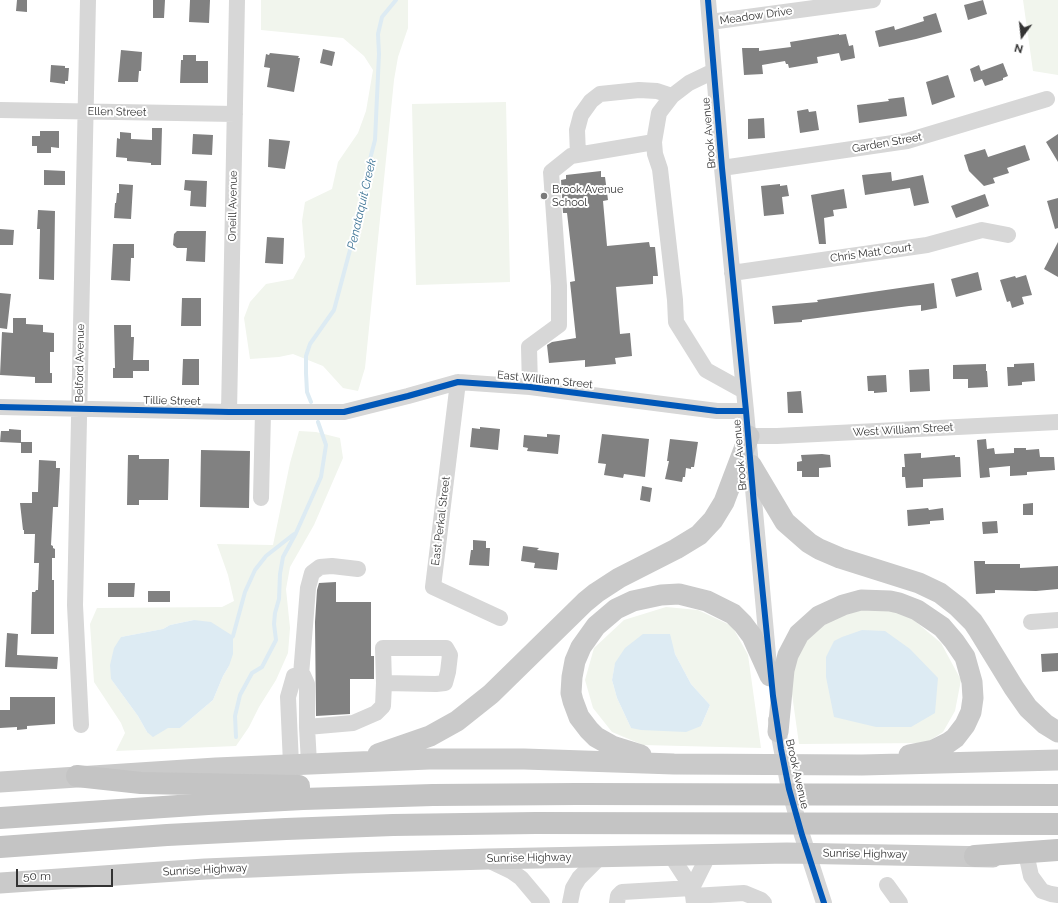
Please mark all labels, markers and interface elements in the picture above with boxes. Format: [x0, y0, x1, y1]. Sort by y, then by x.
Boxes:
street label: Meadow Drive [719, 4, 793, 28]
north arrow [1002, 16, 1042, 56]
text: N [1013, 41, 1025, 55]
street label: Brook Avenue [699, 97, 719, 169]
street label: Ellen Street [87, 105, 147, 119]
street label: Garden Street [851, 130, 923, 156]
water label: Penataquit Creek [345, 157, 379, 251]
street label: Oneill Avenue [226, 170, 240, 242]
place label: Brook Avenue School [552, 183, 623, 209]
marker: Brook Avenue School [539, 191, 549, 201]
street label: Chris Matt Court [829, 241, 913, 265]
street label: Belford Avenue [73, 324, 87, 402]
street label: East William Street [496, 368, 594, 392]
street label: Tillie Street [143, 394, 201, 408]
street label: Brook Avenue [730, 419, 750, 491]
street label: West William Street [852, 421, 954, 439]
street label: East Perkal Street [429, 476, 453, 566]
street label: Brook Avenue [783, 738, 811, 810]
street label: Sunrise Highway [823, 847, 907, 861]
street label: Sunrise Highway [487, 851, 571, 865]
scale bar [18, 861, 115, 887]
street label: Sunrise Highway [162, 861, 248, 879]
text: 50 m [23, 869, 51, 883]

